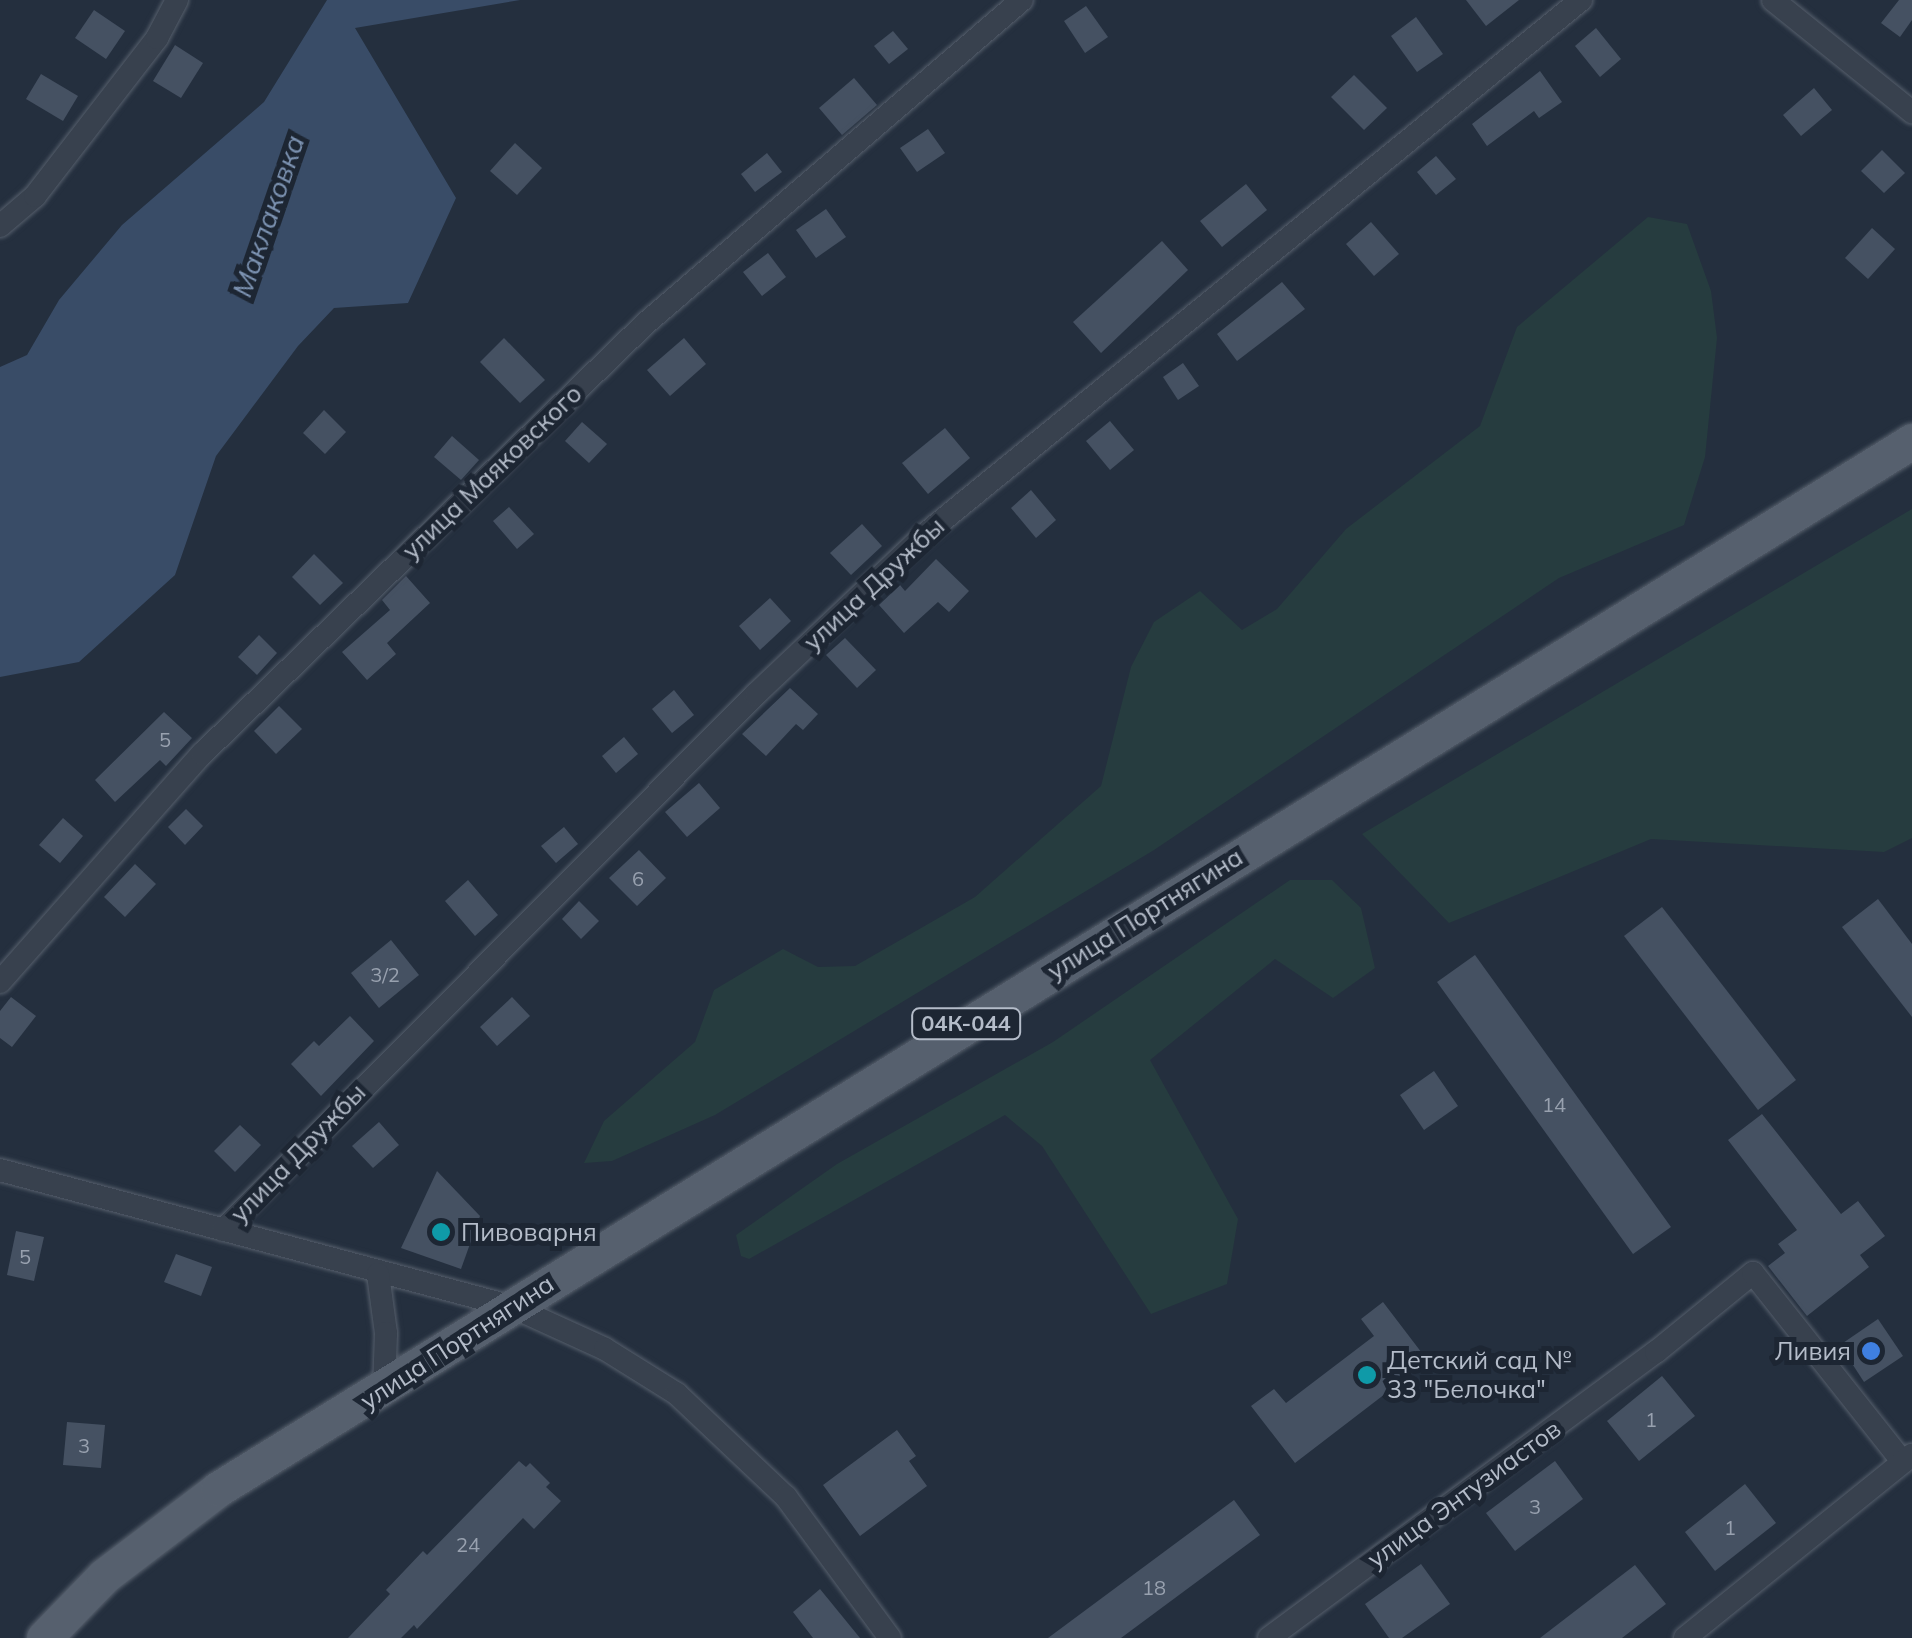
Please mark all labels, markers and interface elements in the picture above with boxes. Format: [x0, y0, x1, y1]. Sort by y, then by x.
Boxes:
water label: Маклаковка [225, 131, 311, 301]
street label: улица Маяковского [396, 379, 588, 565]
street label: улица Дружбы [797, 511, 951, 657]
house number: 5 [159, 727, 171, 751]
street label: улица Портнягина [1042, 842, 1248, 986]
house number: 6 [632, 866, 644, 890]
house number: 3/2 [370, 962, 400, 986]
road number: 04К-044 [911, 1007, 1021, 1041]
street label: улица Дружбы [224, 1077, 372, 1229]
house number: 14 [1542, 1092, 1566, 1116]
place label: Пивоварня [461, 1217, 597, 1247]
marker: Пивоварня [430, 1221, 452, 1243]
house number: 5 [19, 1244, 31, 1268]
street label: улица Портнягина [355, 1268, 559, 1416]
place label: Ливия [1775, 1336, 1851, 1366]
marker: Ливия [1860, 1340, 1882, 1362]
place label: Детский сад № 33 "Белочка" [1387, 1346, 1571, 1405]
marker: Детский сад № 33 "Белочка" [1356, 1364, 1378, 1386]
house number: 1 [1645, 1407, 1657, 1431]
street label: улица Энтузиастов [1361, 1414, 1567, 1574]
house number: 3 [78, 1433, 90, 1457]
house number: 3 [1529, 1494, 1541, 1518]
house number: 1 [1724, 1515, 1736, 1539]
house number: 24 [456, 1532, 480, 1556]
house number: 18 [1142, 1575, 1166, 1599]

